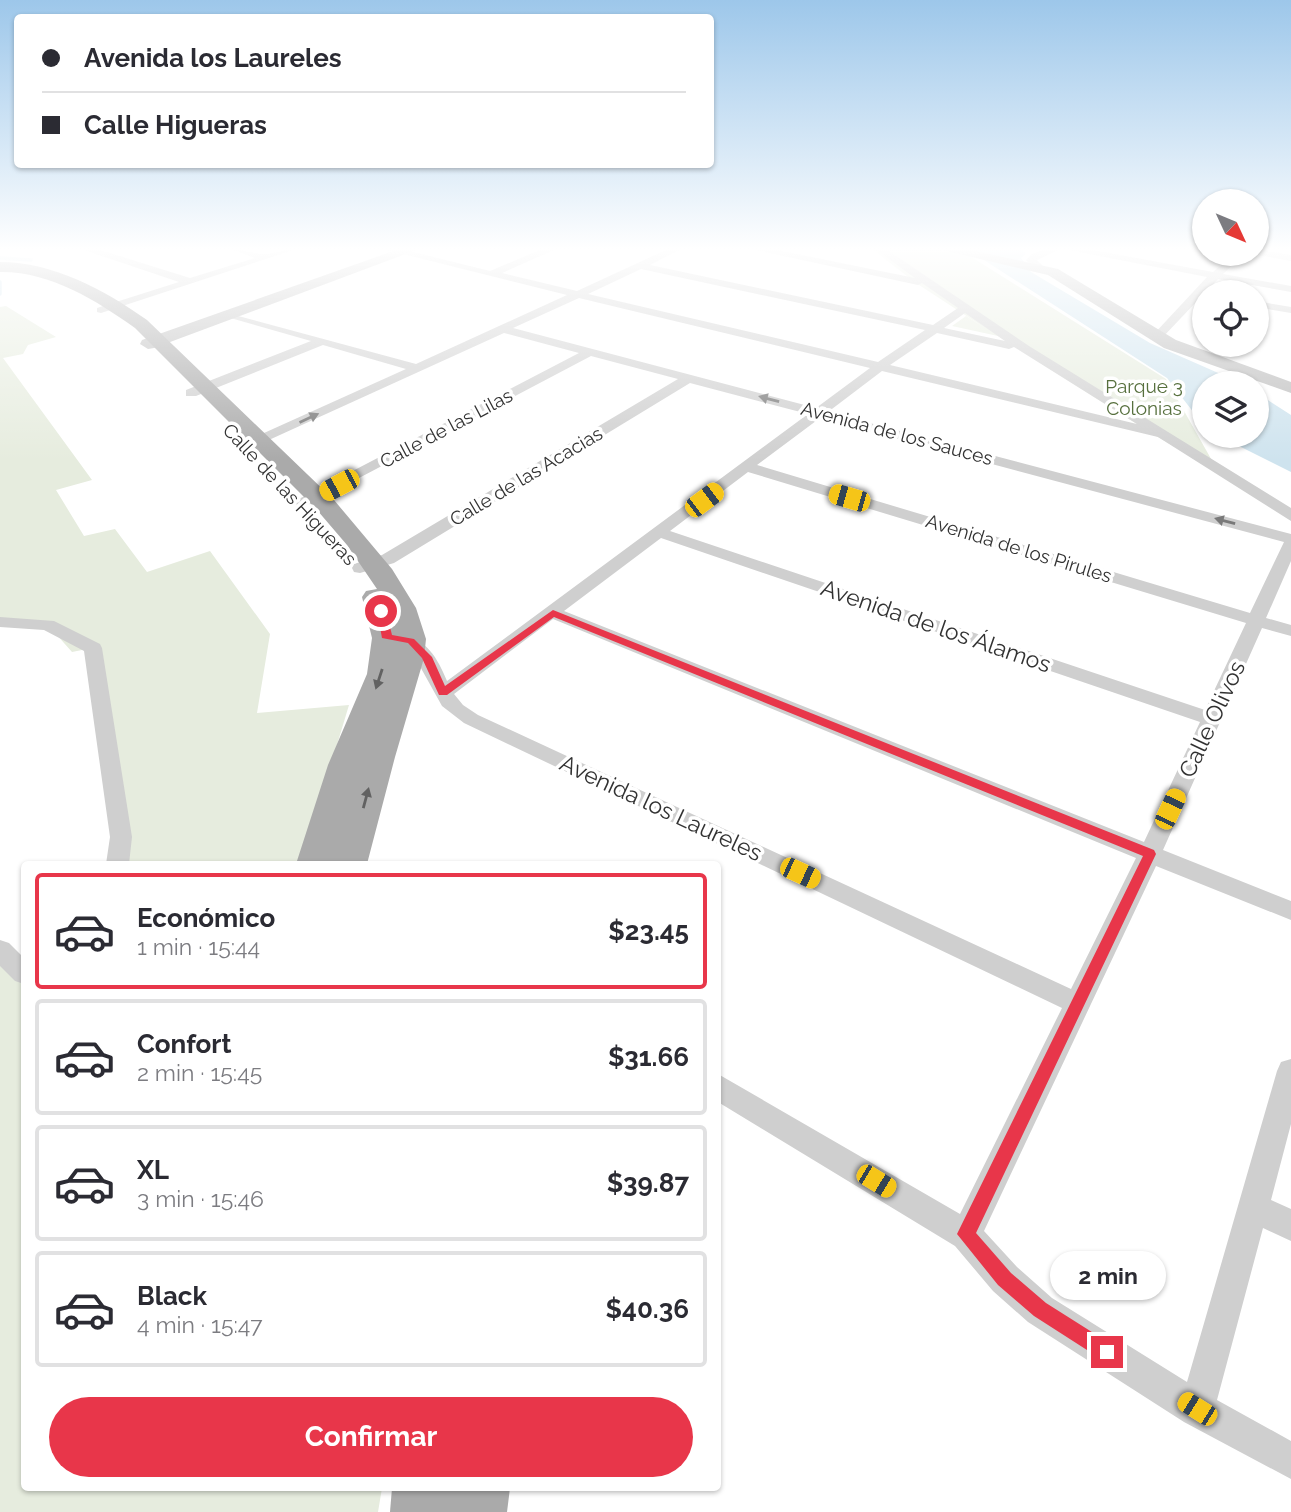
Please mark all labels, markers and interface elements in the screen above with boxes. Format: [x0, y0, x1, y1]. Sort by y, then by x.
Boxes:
text: Avenida los Laureles [84, 43, 342, 73]
text: Calle Higueras [84, 110, 267, 140]
north arrow [1192, 189, 1269, 266]
map controls [1192, 189, 1269, 448]
button: locate [1192, 280, 1269, 357]
button: layers [1192, 371, 1269, 448]
park label: Parque 3 Colonias [1105, 375, 1183, 419]
street label: Calle de las Lilas [376, 384, 516, 472]
one-way arrow [758, 393, 780, 404]
street label: Avenida de los Sauces [799, 397, 995, 469]
one-way arrow [299, 412, 319, 423]
street label: Calle de las Higueras [219, 419, 361, 569]
street label: Calle de las Acacias [446, 422, 606, 530]
car [316, 466, 363, 504]
car [681, 479, 728, 521]
car [826, 482, 873, 514]
street label: Avenida de los Pirules [923, 509, 1115, 587]
one-way arrow [1214, 515, 1236, 526]
street label: Avenida de los Álamos [818, 573, 1055, 678]
route start [365, 595, 397, 627]
street label: Calle Olivos [1173, 656, 1250, 781]
one-way arrow [373, 668, 384, 689]
street label: Avenida los Laureles [556, 749, 767, 866]
car [1152, 786, 1189, 832]
one-way arrow [361, 787, 372, 809]
car [777, 855, 824, 891]
icon: car [53, 900, 116, 963]
text: Económico [137, 903, 275, 933]
text: $23.45 [608, 916, 689, 946]
text: 1 min · 15:44 [137, 933, 260, 960]
icon: car [53, 1026, 116, 1089]
text: Confort [137, 1029, 231, 1059]
text: $31.66 [608, 1042, 689, 1072]
text: 2 min · 15:45 [137, 1059, 262, 1086]
icon: car [53, 1152, 116, 1215]
text: XL [137, 1155, 169, 1185]
car [853, 1161, 900, 1201]
text: $39.87 [607, 1168, 689, 1198]
text: 3 min · 15:46 [137, 1185, 264, 1212]
callout: 2 min [1049, 1250, 1165, 1300]
text: 2 min [1078, 1262, 1138, 1289]
icon: car [53, 1278, 116, 1341]
text: Black [137, 1281, 207, 1311]
text: $40.36 [606, 1294, 689, 1324]
text: 4 min · 15:47 [137, 1311, 263, 1338]
route end [1091, 1336, 1123, 1368]
car [1174, 1389, 1221, 1429]
button: Confirmar [49, 1397, 693, 1477]

